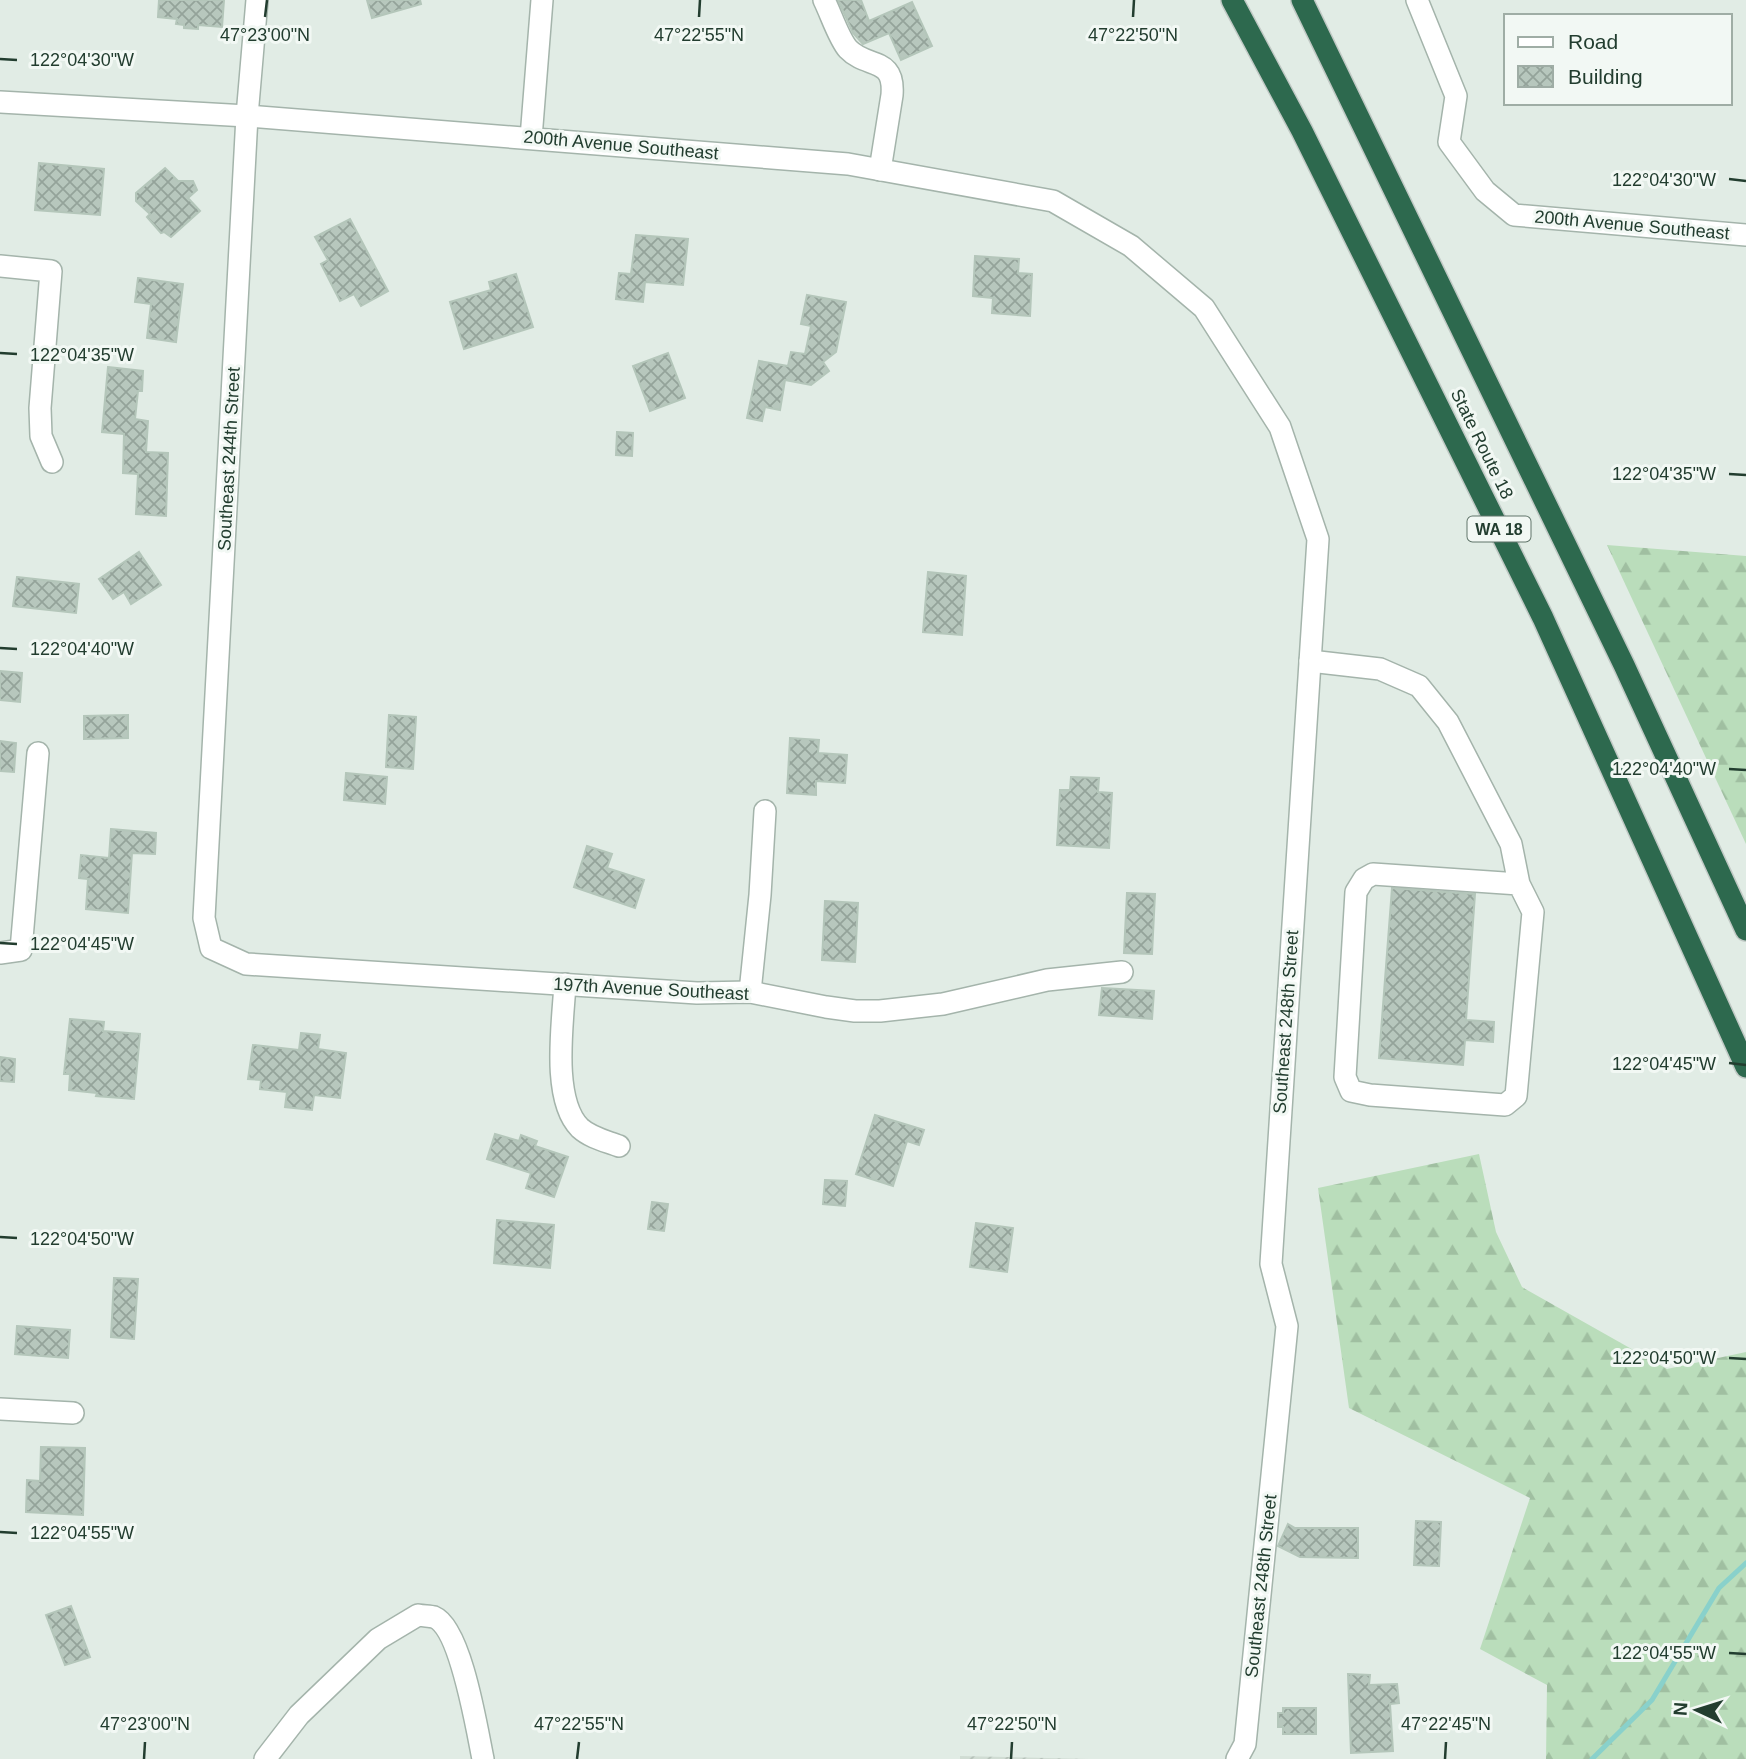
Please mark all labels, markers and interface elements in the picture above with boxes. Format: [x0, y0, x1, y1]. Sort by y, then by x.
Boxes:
legend [1504, 14, 1732, 105]
text: 47°23'00"N [220, 25, 310, 45]
text: 47°22'55"N [654, 25, 744, 45]
text: 47°22'50"N [1088, 25, 1178, 45]
text: Road [1568, 30, 1618, 53]
text: 122°04'30"W [30, 50, 134, 70]
text: Building [1568, 65, 1643, 88]
street label: 200th Avenue Southeast [523, 127, 719, 163]
text: 122°04'30"W [1612, 170, 1716, 190]
street label: 200th Avenue Southeast [1534, 207, 1730, 243]
text: 122°04'35"W [30, 345, 134, 365]
street label: Southeast 244th Street [214, 367, 244, 551]
street label: State Route 18 [1447, 386, 1517, 502]
text: 122°04'35"W [1612, 464, 1716, 484]
road number: WA 18 [1468, 516, 1530, 542]
text: 122°04'40"W [30, 639, 134, 659]
text: 122°04'40"W [1612, 759, 1716, 779]
street label: Southeast 248th Street [1270, 929, 1302, 1115]
text: 122°04'45"W [30, 934, 134, 954]
street label: 197th Avenue Southeast [553, 974, 749, 1004]
text: 122°04'45"W [1612, 1054, 1716, 1074]
text: 122°04'50"W [30, 1229, 134, 1249]
text: 122°04'50"W [1612, 1348, 1716, 1368]
street label: Southeast 248th Street [1241, 1493, 1281, 1679]
text: 122°04'55"W [30, 1523, 134, 1543]
text: 122°04'55"W [1612, 1643, 1716, 1663]
north arrow [1662, 1675, 1732, 1745]
text: N [1670, 1701, 1691, 1716]
text: 47°23'00"N [100, 1714, 190, 1734]
text: 47°22'55"N [534, 1714, 624, 1734]
text: 47°22'50"N [967, 1714, 1057, 1734]
text: 47°22'45"N [1401, 1714, 1491, 1734]

